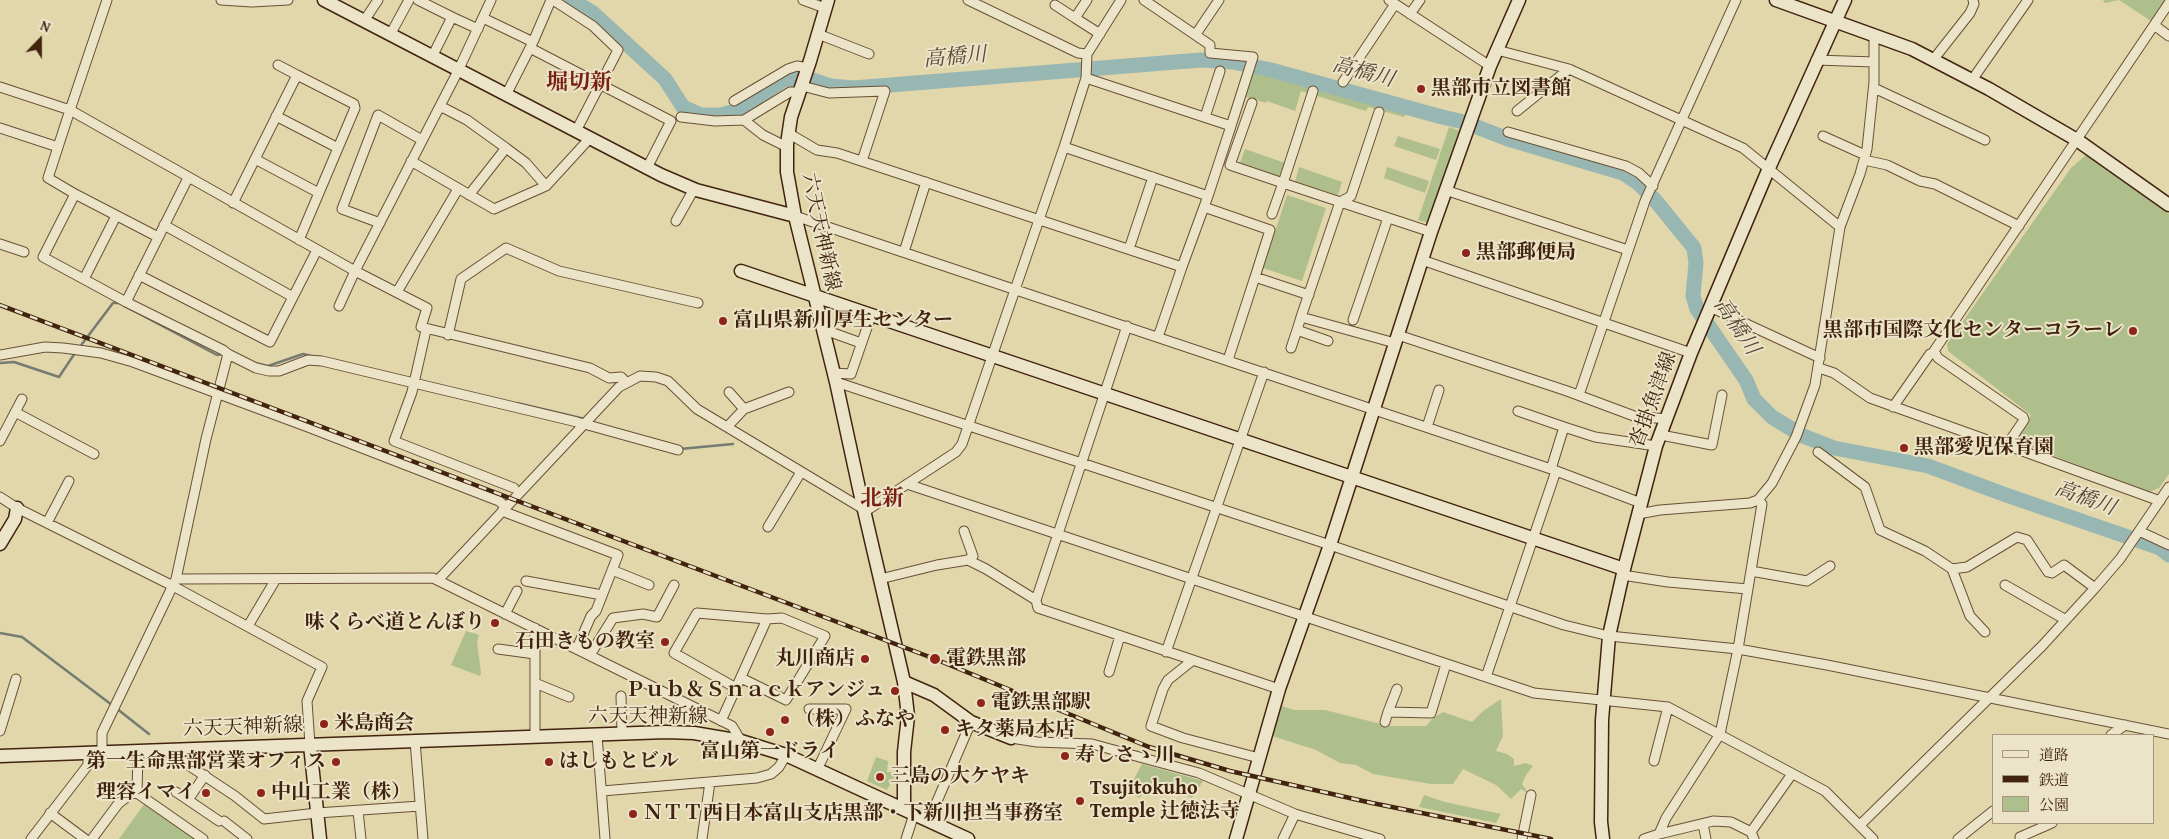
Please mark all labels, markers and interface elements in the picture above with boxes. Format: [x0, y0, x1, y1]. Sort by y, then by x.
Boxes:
north arrow [15, 15, 65, 65]
text: N [38, 15, 54, 37]
water label: 高橋川 [923, 43, 987, 73]
water label: 高橋川 [1329, 53, 1397, 93]
district label: 堀切新 [546, 70, 612, 96]
place label: 黒部市立図書館 [1431, 77, 1571, 101]
marker: 黒部市立図書館 [1415, 83, 1427, 95]
street label: 六天天神新線 [796, 171, 844, 293]
place label: 黒部郵便局 [1476, 241, 1576, 265]
marker: 黒部郵便局 [1460, 247, 1472, 259]
water label: 高橋川 [1708, 294, 1764, 360]
place label: 富山県新川厚生センター [733, 309, 953, 333]
marker: 富山県新川厚生センター [717, 315, 729, 327]
place label: 黒部市国際文化センターコラーレ [1823, 319, 2123, 343]
marker: 黒部市国際文化センターコラーレ [2127, 325, 2139, 337]
street label: 沓掛魚津線 [1626, 349, 1682, 451]
place label: 黒部愛児保育園 [1914, 436, 2054, 460]
marker: 黒部愛児保育園 [1898, 442, 1910, 454]
water label: 高橋川 [2051, 476, 2119, 522]
district label: 北新 [860, 486, 904, 512]
place label: 味くらべ道とんぼり [305, 611, 485, 635]
marker: 味くらべ道とんぼり [489, 617, 501, 629]
place label: 石田きもの教室 [515, 630, 655, 654]
marker: 石田きもの教室 [659, 636, 671, 648]
place label: 丸川商店 [775, 647, 855, 671]
place label: 電鉄黒部 [946, 647, 1026, 671]
marker: 電鉄黒部 [928, 652, 942, 666]
marker: 丸川商店 [859, 653, 871, 665]
place label: Ｐｕｂ＆Ｓｎａｃｋアンジュ [625, 679, 885, 703]
marker: Ｐｕｂ＆Ｓｎａｃｋアンジュ [889, 685, 901, 697]
place label: 電鉄黒部駅 [991, 691, 1091, 715]
marker: 電鉄黒部駅 [975, 697, 987, 709]
street label: 六天天神新線 [588, 705, 708, 729]
place label: （株）ふなや [795, 708, 915, 732]
place label: 米島商会 [334, 712, 414, 736]
street label: 六天天神新線 [183, 714, 303, 742]
marker: （株）ふなや [779, 714, 791, 726]
marker: 米島商会 [318, 718, 330, 730]
place label: キタ薬局本店 [955, 718, 1075, 742]
marker: キタ薬局本店 [939, 724, 951, 736]
marker: 富山第一ドライ [764, 726, 776, 738]
legend [1992, 734, 2154, 824]
place label: 富山第一ドライ [700, 740, 840, 764]
place label: 寿しさゝ川 [1075, 744, 1175, 768]
text: 道路 [2039, 744, 2069, 765]
place label: 第一生命黒部営業オフィス [86, 750, 326, 774]
place label: はしもとビル [559, 750, 679, 774]
marker: 寿しさゝ川 [1059, 750, 1071, 762]
marker: 第一生命黒部営業オフィス [330, 756, 342, 768]
marker: はしもとビル [543, 756, 555, 768]
place label: 三島の大ケヤキ [890, 765, 1030, 789]
text: 鉄道 [2039, 769, 2069, 790]
marker: 三島の大ケヤキ [874, 771, 886, 783]
place label: Tsujitokuho Temple 辻徳法寺 [1090, 777, 1240, 824]
place label: 理容イマイ [96, 781, 196, 805]
place label: 中山工業（株） [271, 781, 411, 805]
marker: 理容イマイ [200, 787, 212, 799]
marker: 中山工業（株） [255, 787, 267, 799]
text: 公園 [2039, 794, 2069, 815]
marker: Tsujitokuho Temple 辻徳法寺 [1074, 795, 1086, 807]
place label: ＮＴＴ西日本富山支店黒部・下新川担当事務室 [643, 802, 1063, 826]
marker: ＮＴＴ西日本富山支店黒部・下新川担当事務室 [627, 808, 639, 820]

